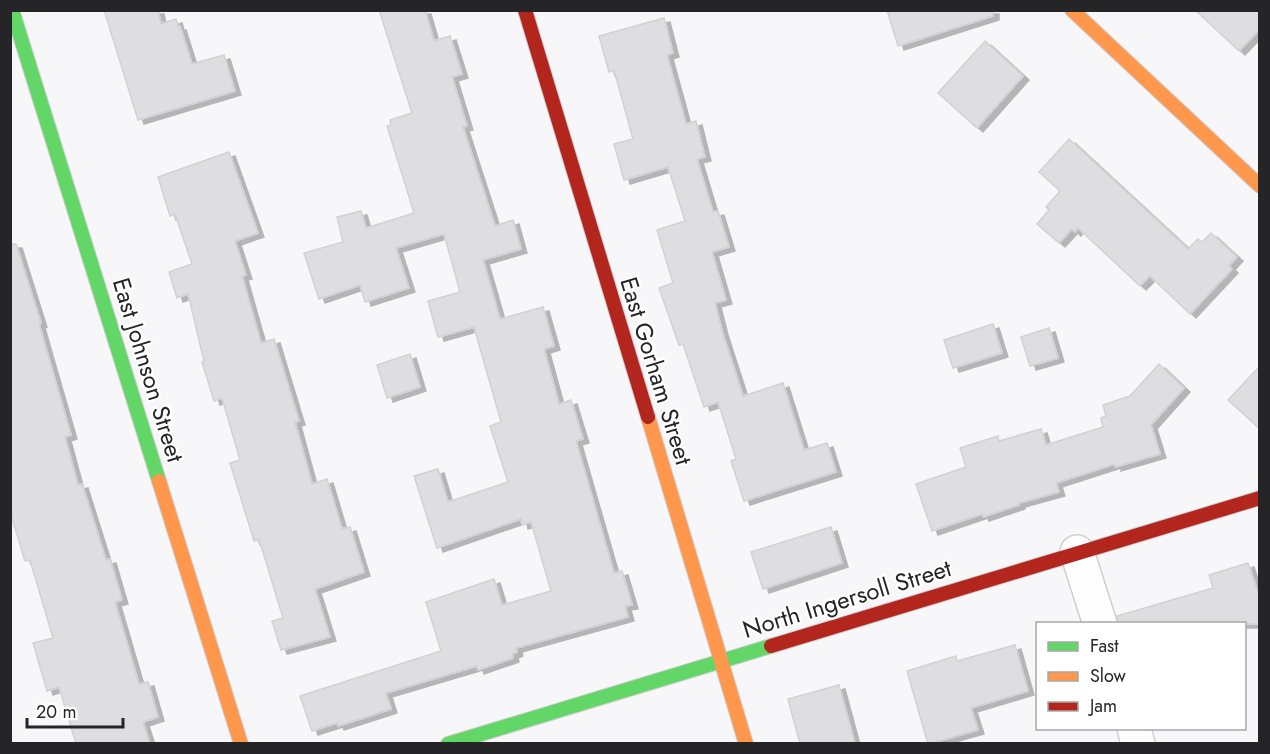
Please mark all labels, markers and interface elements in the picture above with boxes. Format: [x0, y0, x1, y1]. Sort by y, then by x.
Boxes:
street label: East Johnson Street [104, 273, 193, 467]
street label: East Gorham Street [611, 273, 702, 469]
street label: North Ingersoll Street [738, 550, 956, 647]
legend [1036, 622, 1246, 730]
text: Fast [1090, 633, 1119, 659]
text: Slow [1090, 663, 1127, 689]
scale bar [27, 691, 123, 729]
text: Jam [1088, 693, 1117, 719]
text: 20 m [36, 699, 76, 725]

